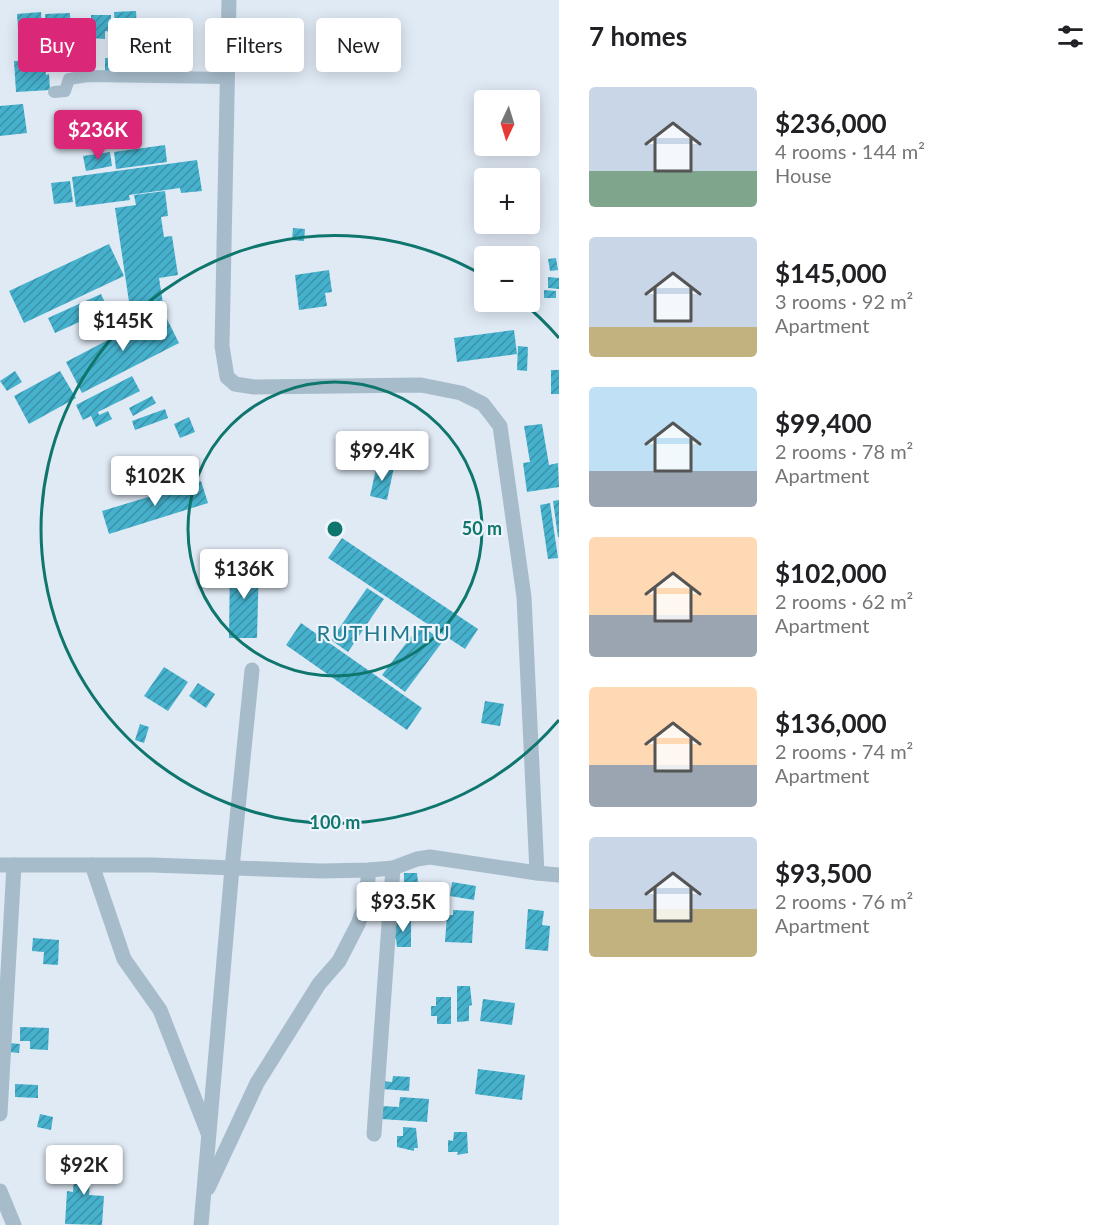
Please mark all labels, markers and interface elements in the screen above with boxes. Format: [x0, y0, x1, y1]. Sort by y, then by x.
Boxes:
chip: Buy [18, 18, 96, 72]
chip: Rent [108, 18, 193, 72]
chip: Filters [205, 18, 304, 72]
chip: New [316, 18, 401, 72]
text: 7 homes [589, 20, 687, 52]
icon: filters [1054, 20, 1087, 53]
north arrow [474, 90, 540, 156]
map controls [474, 90, 540, 312]
text: $236,000 [775, 107, 887, 139]
pin: $236K [56, 110, 140, 161]
icon: home [637, 111, 709, 183]
text: $236K [68, 117, 128, 141]
text: 4 rooms · 144 m² [775, 139, 925, 163]
text: House [775, 163, 832, 187]
button: + [474, 168, 540, 234]
button: − [474, 246, 540, 312]
text: $145,000 [775, 257, 887, 289]
icon: home [637, 261, 709, 333]
text: 3 rooms · 92 m² [775, 289, 913, 313]
pin: $145K [81, 301, 165, 352]
text: $145K [93, 308, 153, 332]
text: Apartment [775, 313, 869, 337]
text: $99,400 [775, 407, 872, 439]
icon: home [637, 411, 709, 483]
pin: $99.4K [333, 431, 431, 482]
text: $99.4K [350, 438, 414, 462]
text: 2 rooms · 78 m² [775, 439, 913, 463]
pin: $102K [113, 456, 197, 507]
text: $102K [125, 463, 185, 487]
text: Apartment [775, 463, 869, 487]
text: 50 m [462, 517, 502, 539]
centre of rings [325, 519, 345, 539]
pin: $136K [202, 549, 286, 600]
text: $136K [214, 556, 274, 580]
text: $102,000 [775, 557, 887, 589]
icon: home [637, 561, 709, 633]
text: 2 rooms · 62 m² [775, 589, 913, 613]
text: Apartment [775, 613, 869, 637]
district label: RUTHIMITU [316, 619, 452, 646]
text: $136,000 [775, 707, 887, 739]
icon: home [637, 711, 709, 783]
text: 2 rooms · 74 m² [775, 739, 913, 763]
text: Apartment [775, 763, 869, 787]
text: 100 m [310, 811, 360, 833]
text: $93,500 [775, 857, 872, 889]
icon: home [637, 861, 709, 933]
pin: $93.5K [354, 882, 452, 933]
text: $93.5K [371, 889, 435, 913]
text: 2 rooms · 76 m² [775, 889, 913, 913]
text: Apartment [775, 913, 869, 937]
pin: $92K [48, 1145, 120, 1196]
text: $92K [60, 1152, 108, 1176]

